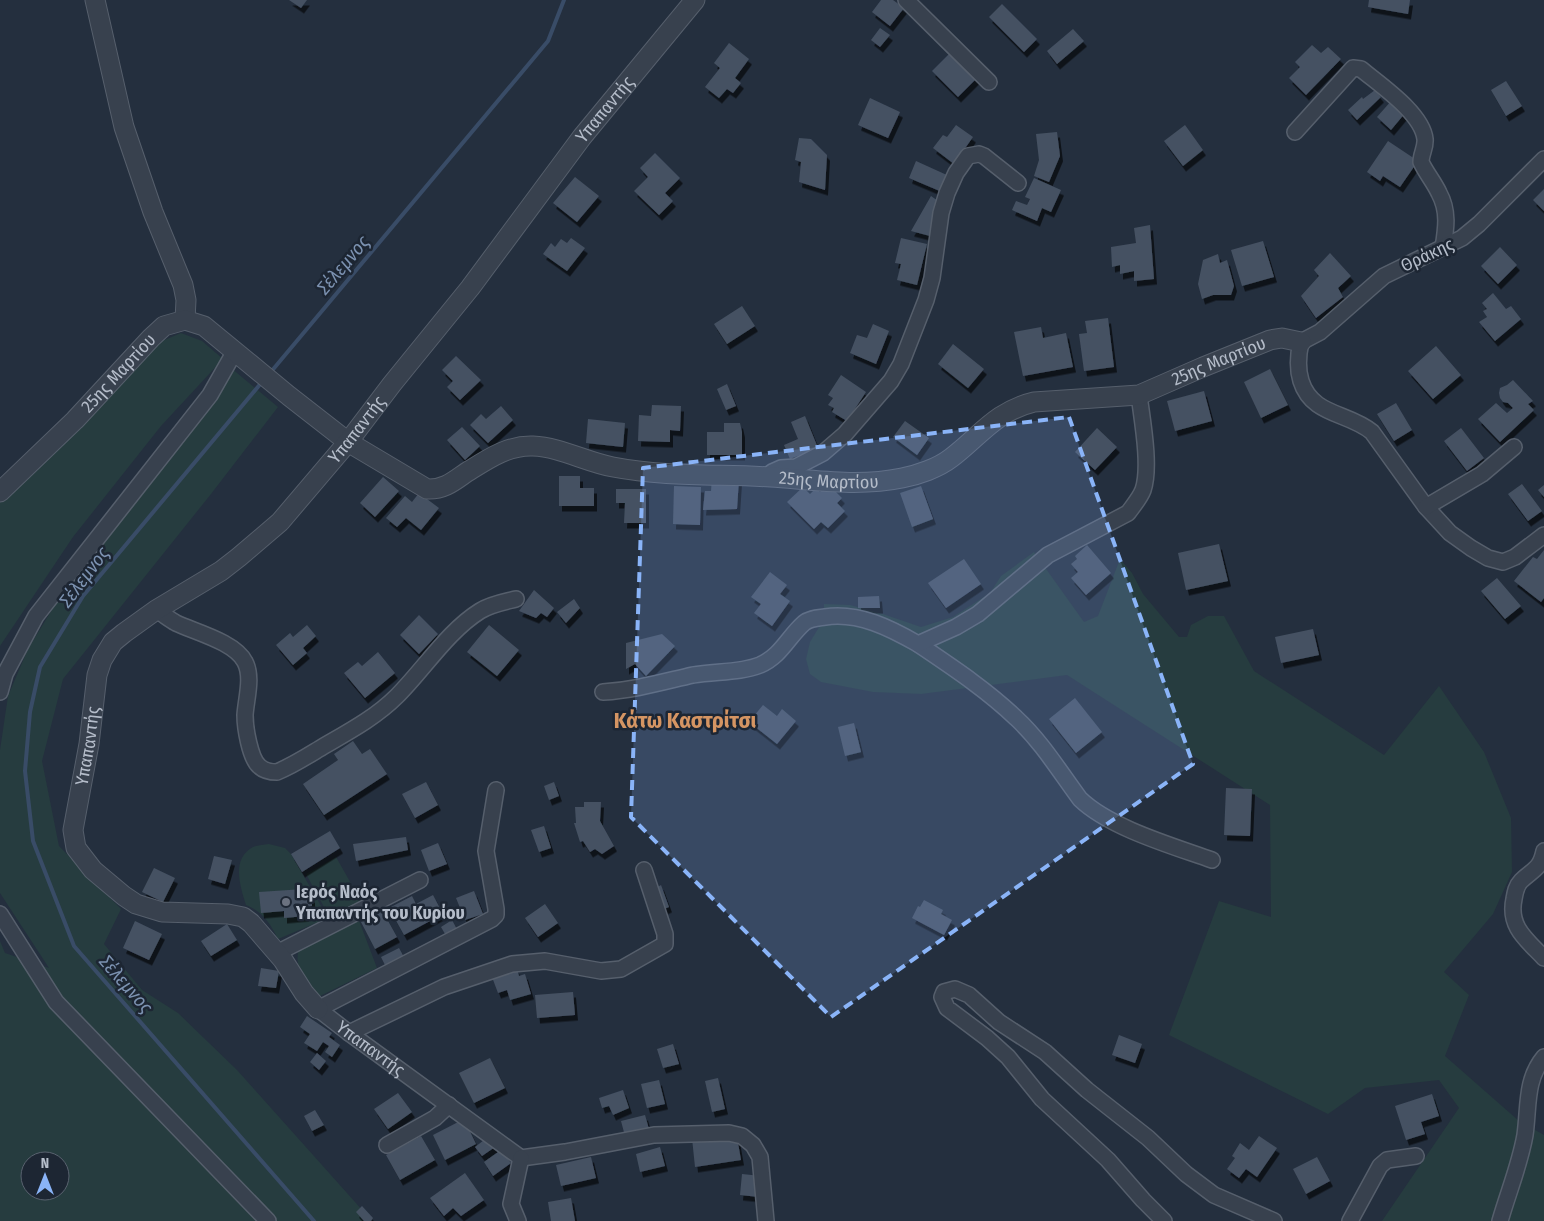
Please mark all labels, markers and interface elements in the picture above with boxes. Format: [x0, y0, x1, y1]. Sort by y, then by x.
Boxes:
street label: Υπαπαντής [571, 71, 639, 147]
water label: Σέλεμνος [312, 230, 375, 299]
street label: Θράκης [1397, 233, 1457, 277]
street label: 25ης Μαρτίου [77, 329, 160, 417]
street label: 25ης Μαρτίου [1168, 332, 1269, 390]
street label: Υπαπαντής [324, 391, 390, 468]
street label: 25ης Μαρτίου [778, 467, 879, 493]
water label: Σέλεμνος [54, 541, 115, 612]
street label: Υπαπαντής [70, 705, 104, 787]
district label: Κάτω Καστρίτσι [614, 707, 756, 734]
place label: Ιερός Ναός Υπαπαντής του Κυρίου [295, 881, 465, 924]
marker: Ιερός Ναός Υπαπαντής του Κυρίου [280, 896, 292, 908]
water label: Σέλεμνος [94, 950, 158, 1019]
street label: Υπαπαντής [332, 1016, 410, 1081]
north arrow [20, 1151, 70, 1201]
text: N [41, 1155, 49, 1172]

